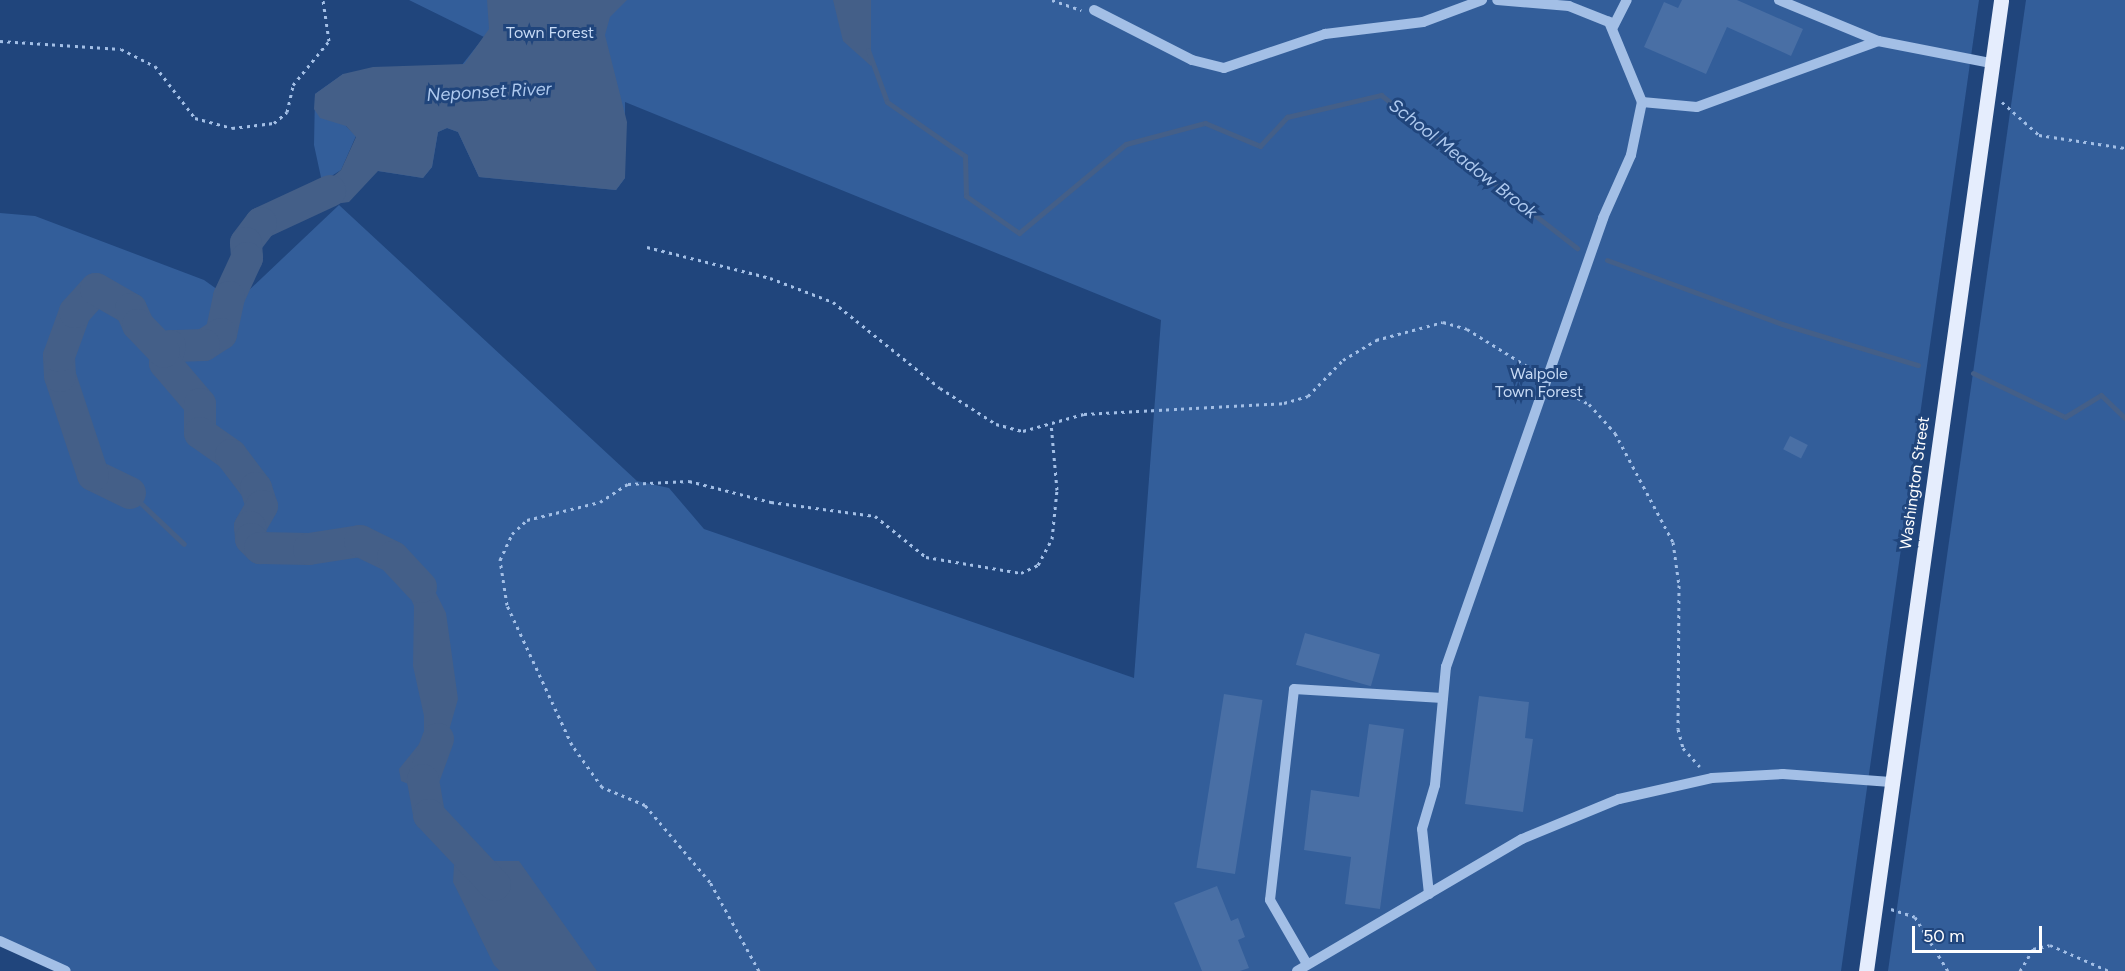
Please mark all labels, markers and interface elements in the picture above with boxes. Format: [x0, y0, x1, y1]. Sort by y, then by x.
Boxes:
park label: Town Forest [506, 23, 594, 43]
water label: Neponset River [426, 78, 552, 106]
water label: School Meadow Brook [1385, 94, 1541, 224]
park label: Walpole Town Forest [1495, 364, 1583, 402]
street label: Washington Street [1896, 415, 1934, 551]
scale bar [1915, 914, 2046, 952]
text: 50 m [1923, 925, 1965, 947]

